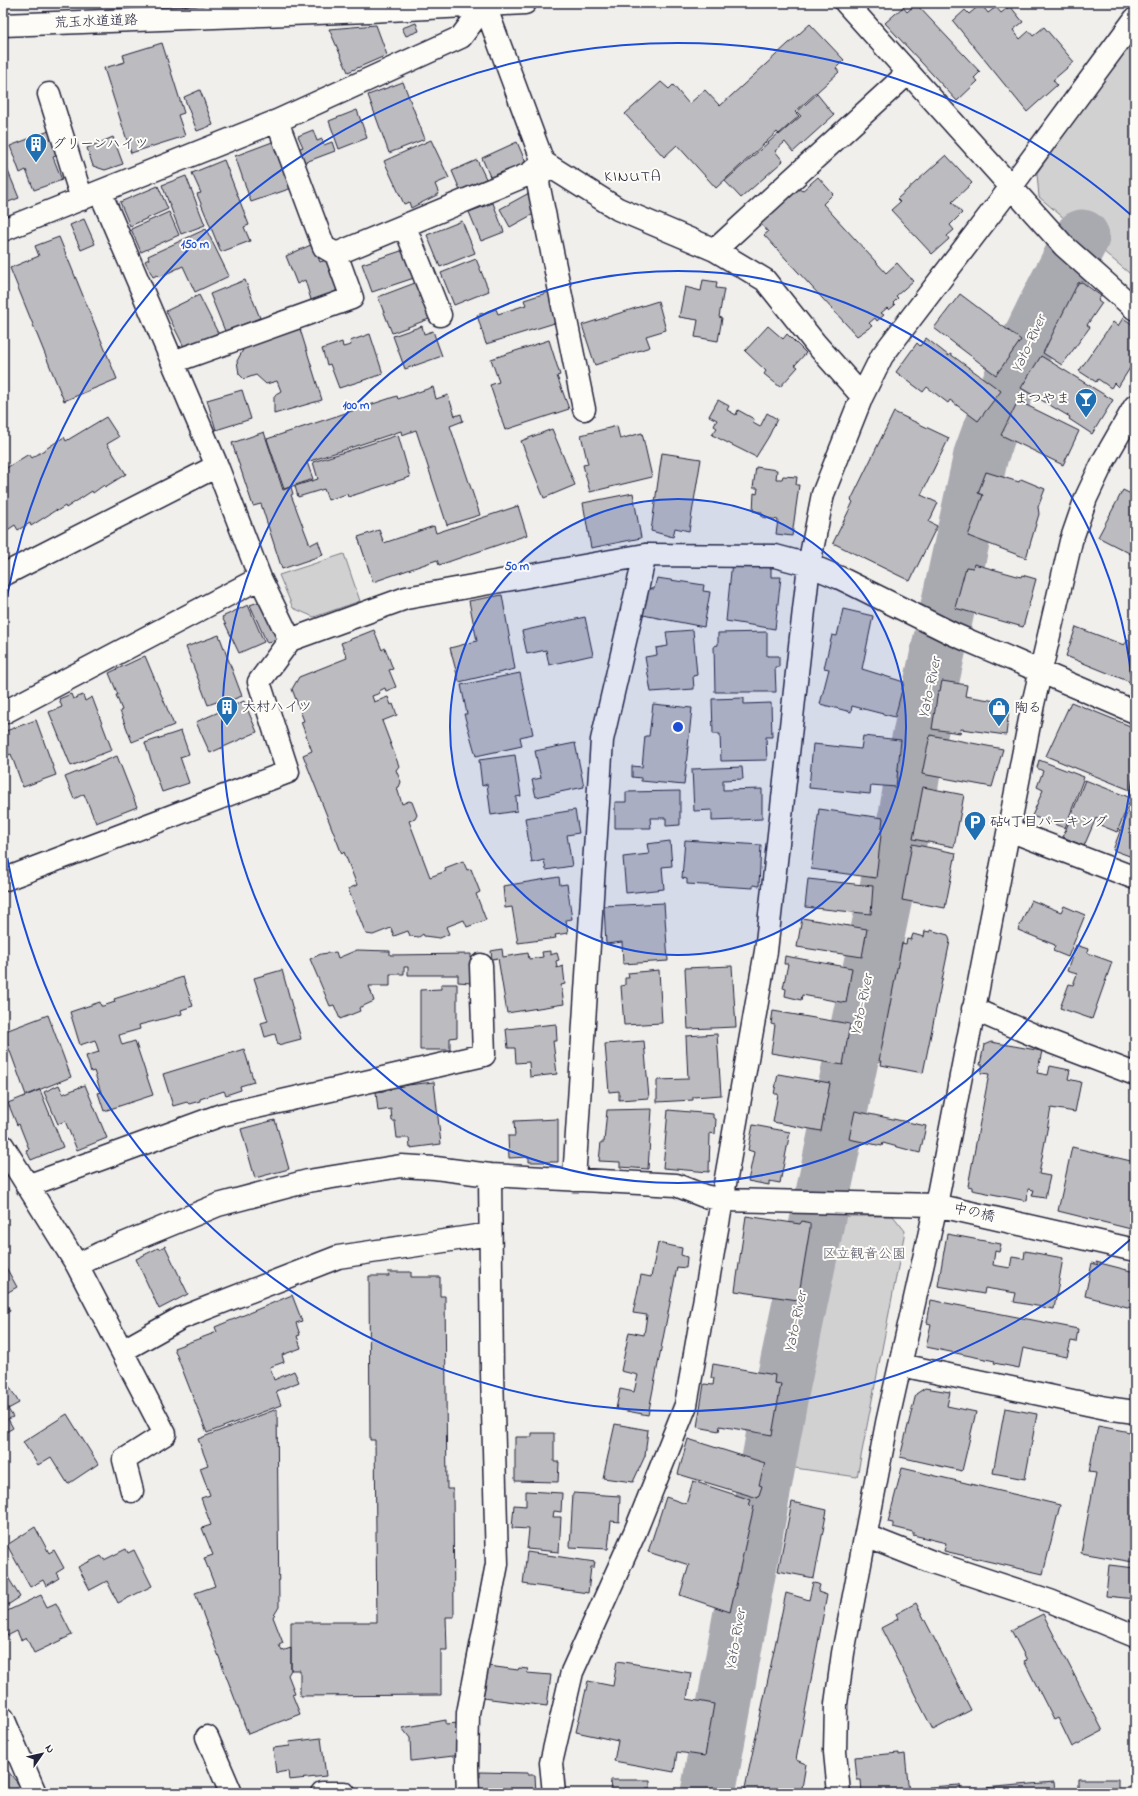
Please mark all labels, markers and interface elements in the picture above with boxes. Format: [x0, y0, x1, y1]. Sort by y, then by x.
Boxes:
street label: 荒玉水道道路 [54, 10, 138, 34]
building icon: グリーンハイツ [23, 131, 49, 164]
place label: グリーンハイツ [52, 134, 149, 155]
district label: KINUTA [604, 165, 662, 189]
text: 150 m [181, 236, 210, 254]
water label: Yato-River [1006, 309, 1053, 377]
bar icon: まつやま [1073, 386, 1099, 419]
place label: まつやま [1014, 389, 1070, 410]
text: 100 m [343, 397, 370, 415]
text: 50 m [505, 558, 530, 576]
water label: Yato-River [913, 653, 948, 721]
building icon: 大村ハイツ [214, 694, 240, 727]
shop icon: 陶る [986, 695, 1012, 728]
place label: 大村ハイツ [242, 697, 312, 718]
place label: 陶る [1014, 698, 1042, 719]
centre of rings [671, 720, 685, 734]
parking icon: 砧4丁目パーキング [962, 809, 988, 842]
place label: 砧4丁目パーキング [990, 812, 1108, 833]
water label: Yato-River [845, 970, 880, 1038]
street label: 中の橋 [951, 1198, 997, 1228]
park label: 区立観音公園 [822, 1244, 906, 1265]
water label: Yato-River [779, 1287, 814, 1355]
water label: Yato-River [720, 1605, 753, 1672]
north arrow [22, 1734, 62, 1774]
text: N [41, 1741, 58, 1757]

